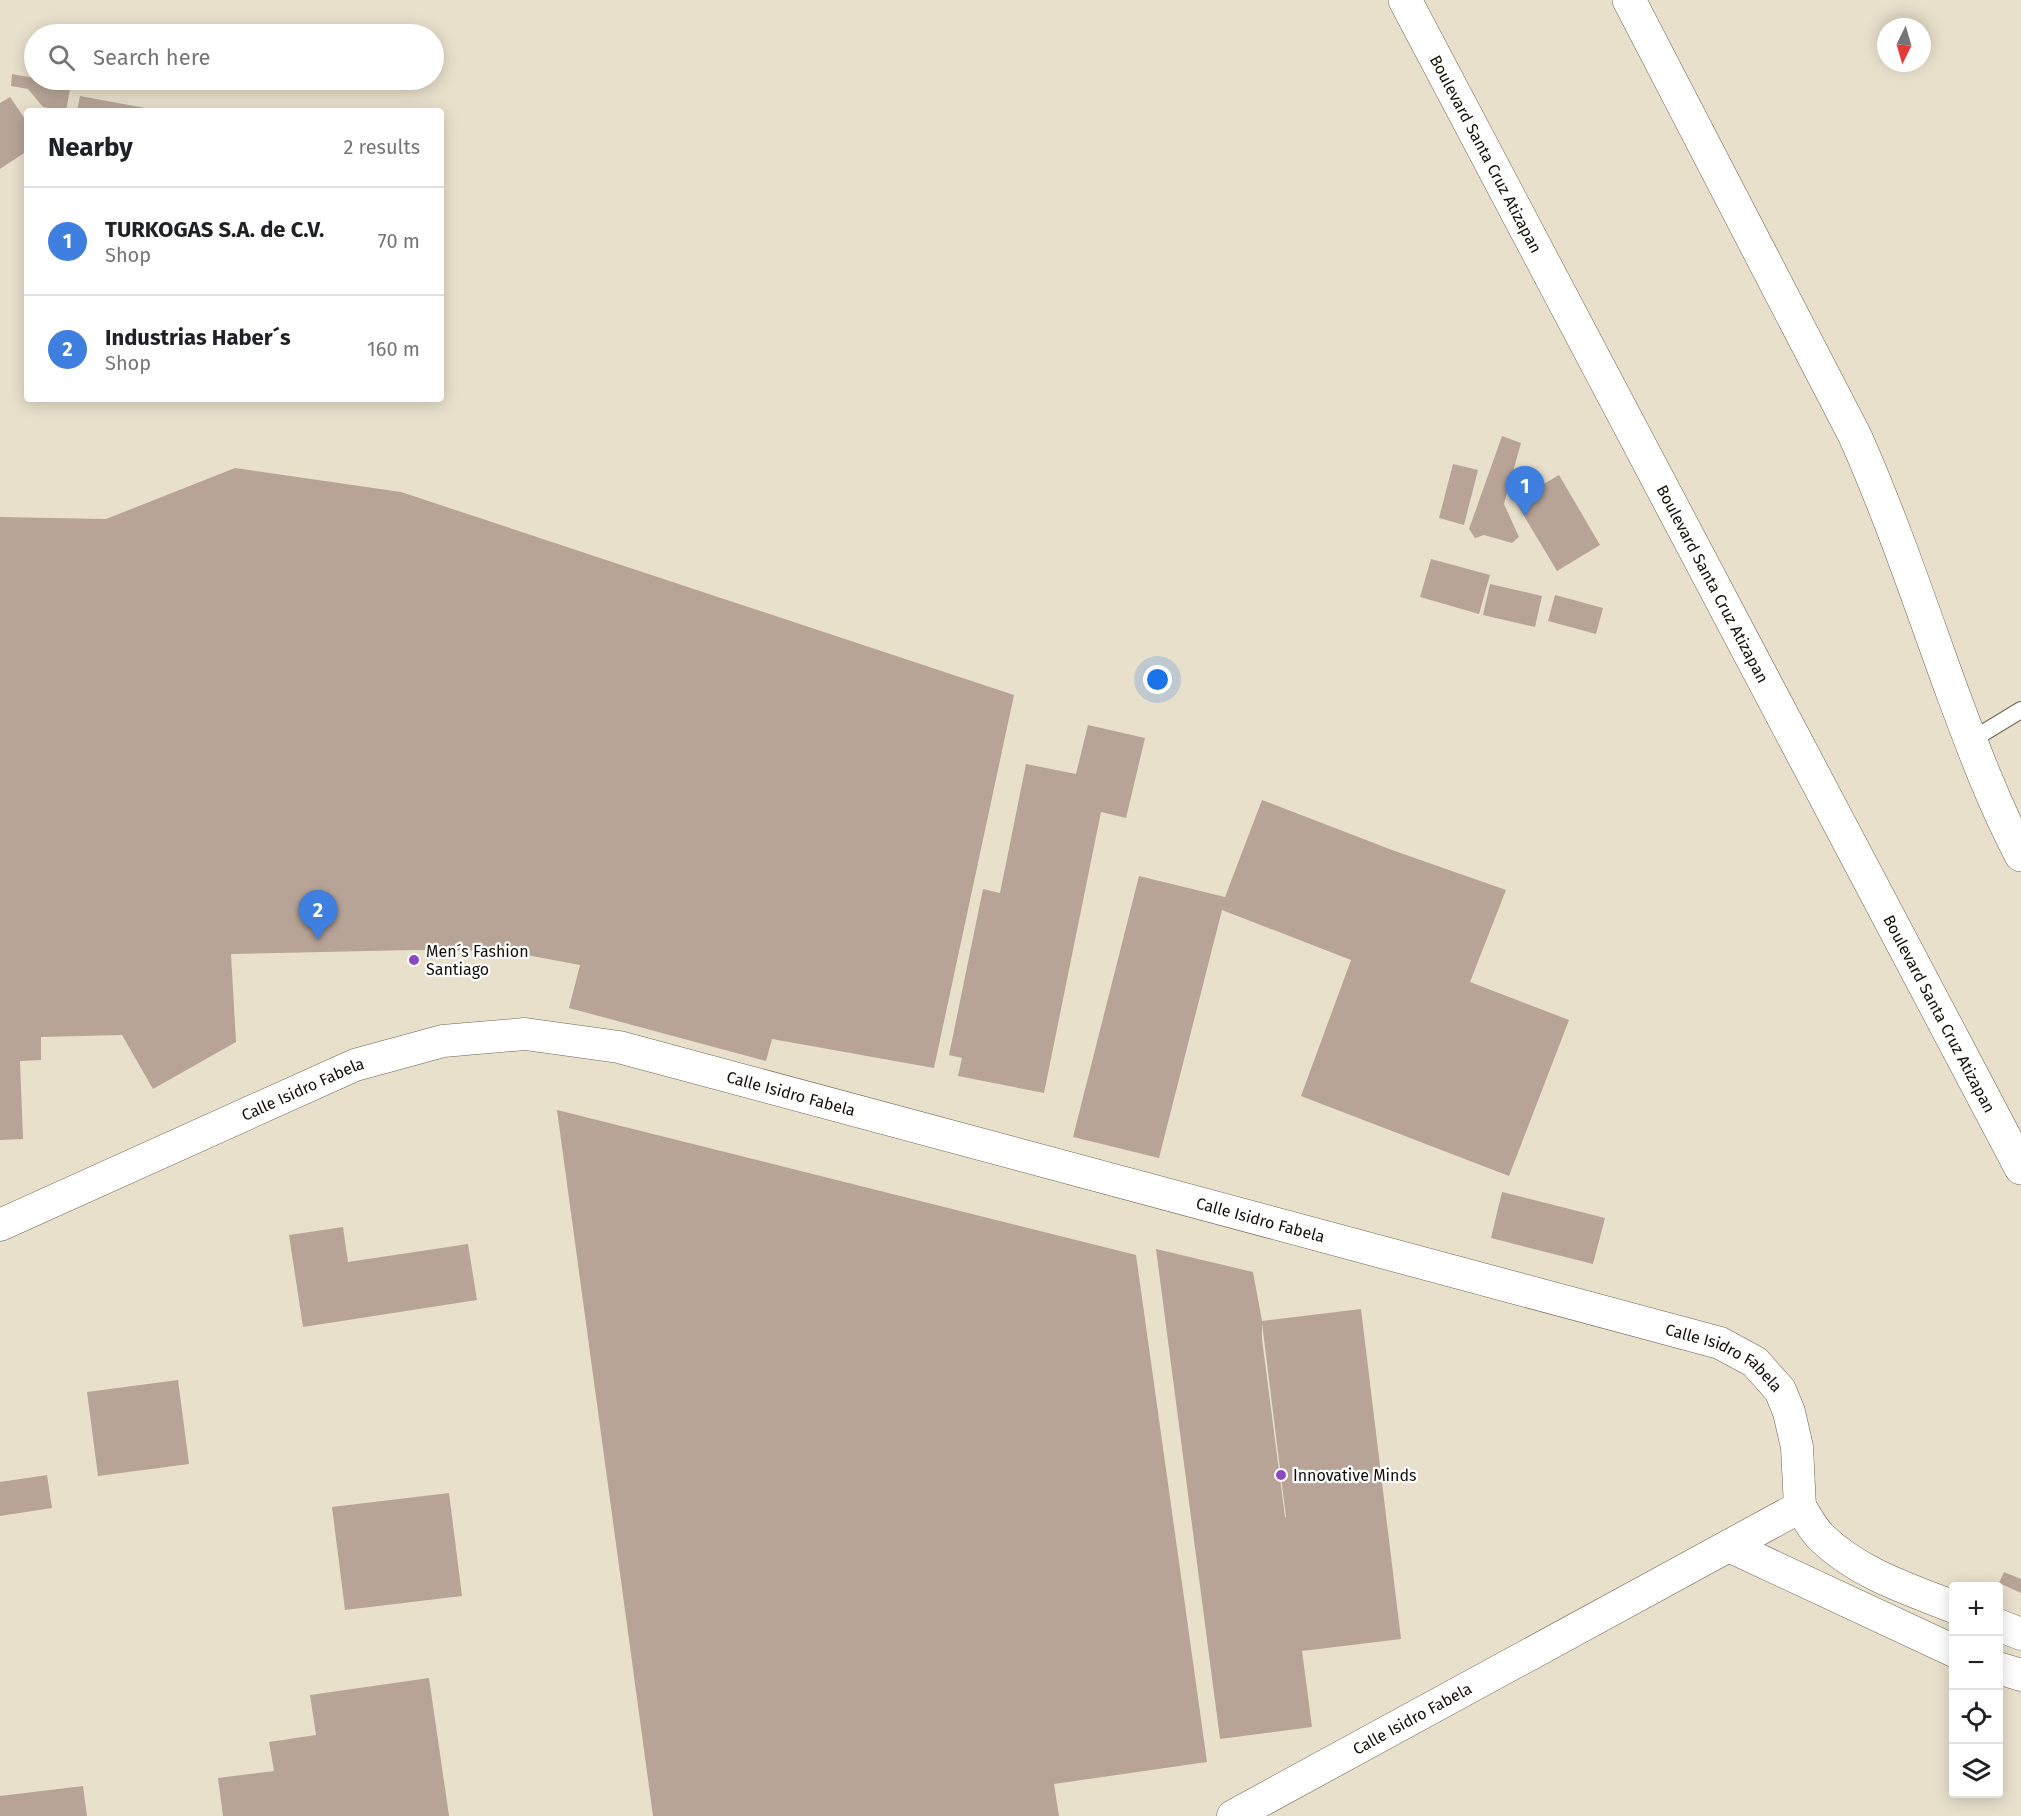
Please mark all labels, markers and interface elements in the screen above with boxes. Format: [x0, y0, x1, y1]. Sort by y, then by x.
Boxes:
north arrow [1877, 18, 1931, 72]
search box [24, 24, 444, 90]
icon: search [45, 41, 78, 74]
text: Search here [93, 44, 211, 71]
street label: Boulevard Santa Cruz Atizapan [1426, 52, 1546, 256]
text: Nearby [48, 132, 133, 163]
text: 2 results [343, 135, 420, 159]
text: TURKOGAS S.A. de C.V. [105, 216, 324, 243]
text: 1 [63, 229, 72, 253]
text: 70 m [378, 229, 420, 253]
text: Shop [105, 243, 151, 267]
text: Industrias Haber´s [105, 324, 291, 351]
text: 2 [62, 337, 73, 361]
text: 160 m [367, 337, 420, 361]
text: Shop [105, 351, 151, 375]
pin: 1 [1506, 466, 1544, 516]
street label: Boulevard Santa Cruz Atizapan [1653, 482, 1772, 686]
your location [1143, 665, 1172, 694]
pin: 2 [298, 890, 338, 940]
street label: Boulevard Santa Cruz Atizapan [1879, 912, 1999, 1116]
place label: Men´s Fashion Santiago [426, 942, 529, 979]
marker: Men´s Fashion Santiago [407, 953, 421, 967]
street label: Calle Isidro Fabela [239, 1054, 366, 1125]
street label: Calle Isidro Fabela [725, 1067, 857, 1120]
street label: Calle Isidro Fabela [1194, 1194, 1327, 1246]
street label: Calle Isidro Fabela [1663, 1320, 1786, 1396]
place label: Innovative Minds [1293, 1466, 1417, 1485]
marker: Innovative Minds [1274, 1468, 1288, 1482]
map controls [1949, 1582, 2003, 1798]
button: + [1949, 1582, 2003, 1636]
button: − [1949, 1636, 2003, 1690]
street label: Calle Isidro Fabela [1350, 1679, 1475, 1759]
button: locate [1949, 1690, 2003, 1744]
button: layers [1949, 1744, 2003, 1798]

